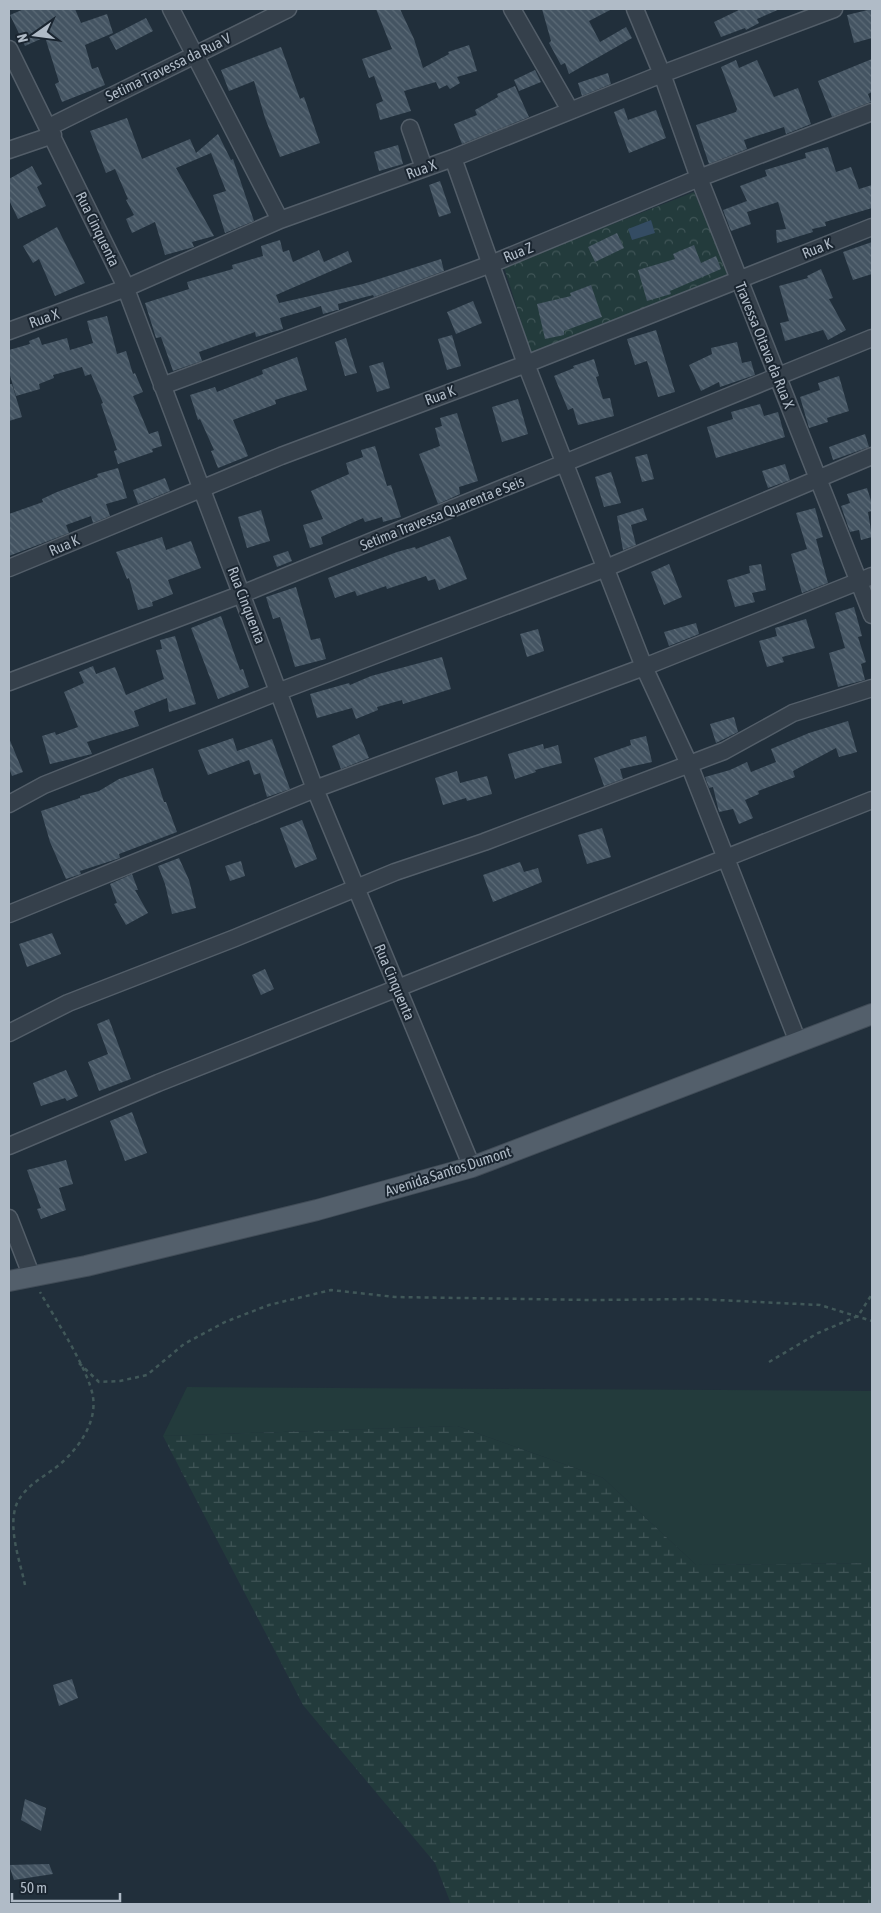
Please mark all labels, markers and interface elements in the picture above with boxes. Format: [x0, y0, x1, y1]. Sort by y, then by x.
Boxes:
north arrow [10, 10, 60, 60]
street label: Setima Travessa da Rua V [103, 29, 234, 105]
text: N [14, 32, 31, 44]
street label: Rua X [404, 156, 438, 182]
street label: Rua Cinquenta [73, 189, 123, 269]
street label: Rua K [799, 234, 835, 262]
street label: Rua Z [501, 238, 536, 266]
street label: Travessa Oitava da Rua X [732, 279, 798, 411]
street label: Rua X [27, 305, 61, 331]
street label: Rua K [422, 381, 458, 408]
street label: Setima Travessa Quarenta e Seis [357, 472, 527, 554]
street label: Rua K [46, 531, 82, 559]
street label: Rua Cinquenta [225, 564, 269, 646]
street label: Rua Cinquenta [371, 941, 419, 1023]
street label: Avenida Santos Dumont [383, 1143, 513, 1199]
scale bar [12, 1870, 120, 1902]
text: 50 m [20, 1879, 47, 1896]

